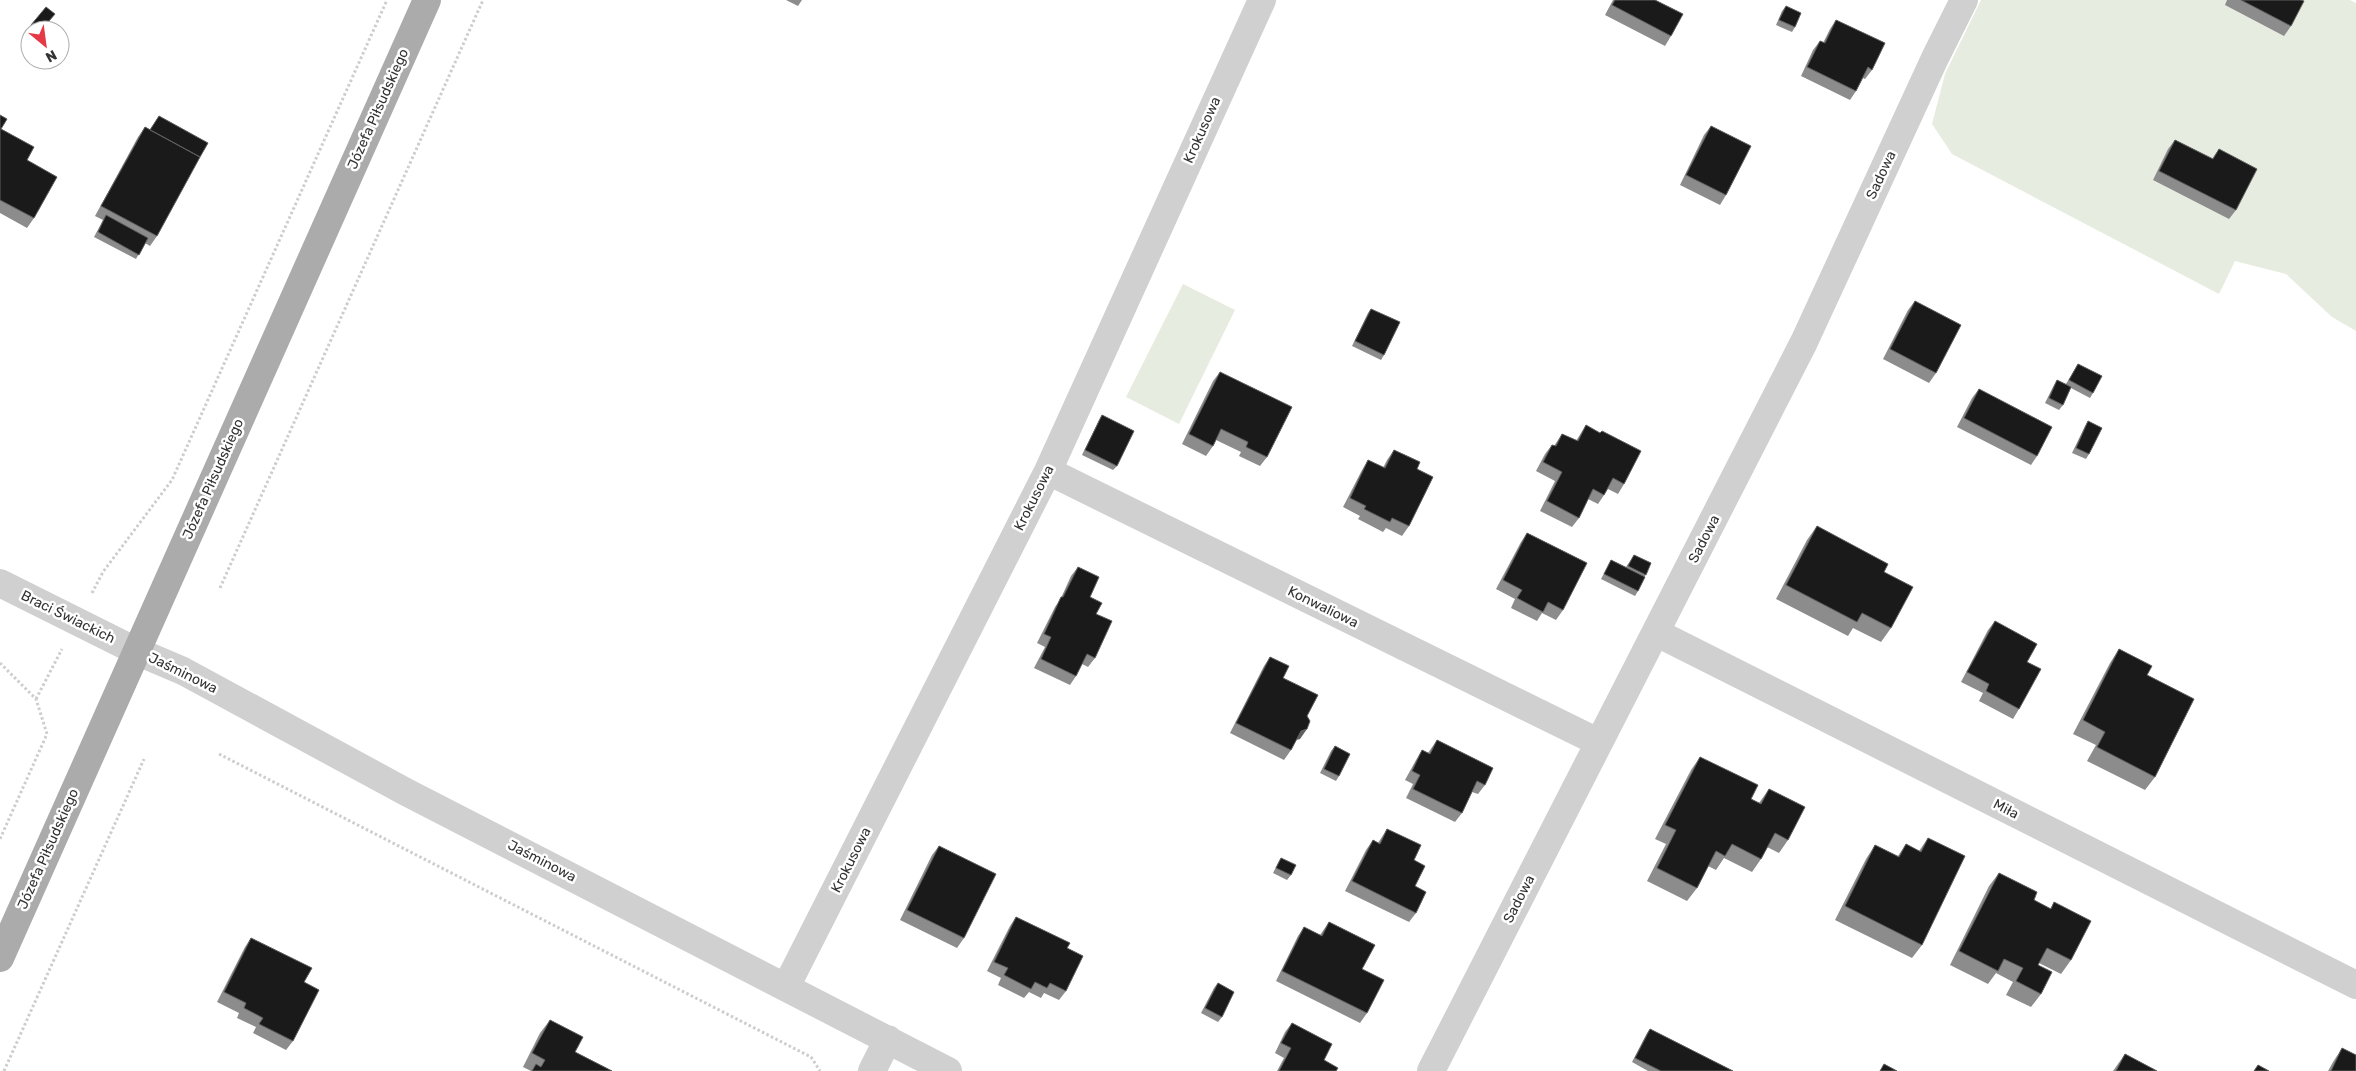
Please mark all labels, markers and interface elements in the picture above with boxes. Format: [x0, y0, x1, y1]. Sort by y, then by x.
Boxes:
north arrow [20, 20, 70, 70]
text: N [43, 46, 60, 66]
street label: Józefa Piłsudskiego [344, 46, 412, 172]
street label: Krokusowa [1180, 94, 1224, 166]
street label: Sadowa [1862, 148, 1900, 202]
street label: Józefa Piłsudskiego [179, 416, 247, 542]
street label: Krokusowa [1010, 463, 1058, 533]
street label: Sadowa [1685, 512, 1723, 566]
street label: Konwaliowa [1285, 583, 1361, 631]
street label: Braci Świackich [18, 586, 118, 647]
street label: Jaśminowa [146, 649, 220, 697]
street label: Józefa Piłsudskiego [14, 786, 82, 912]
street label: Miła [1991, 795, 2021, 823]
street label: Krokusowa [827, 825, 875, 895]
street label: Jaśminowa [505, 836, 579, 886]
street label: Sadowa [1500, 872, 1538, 926]

